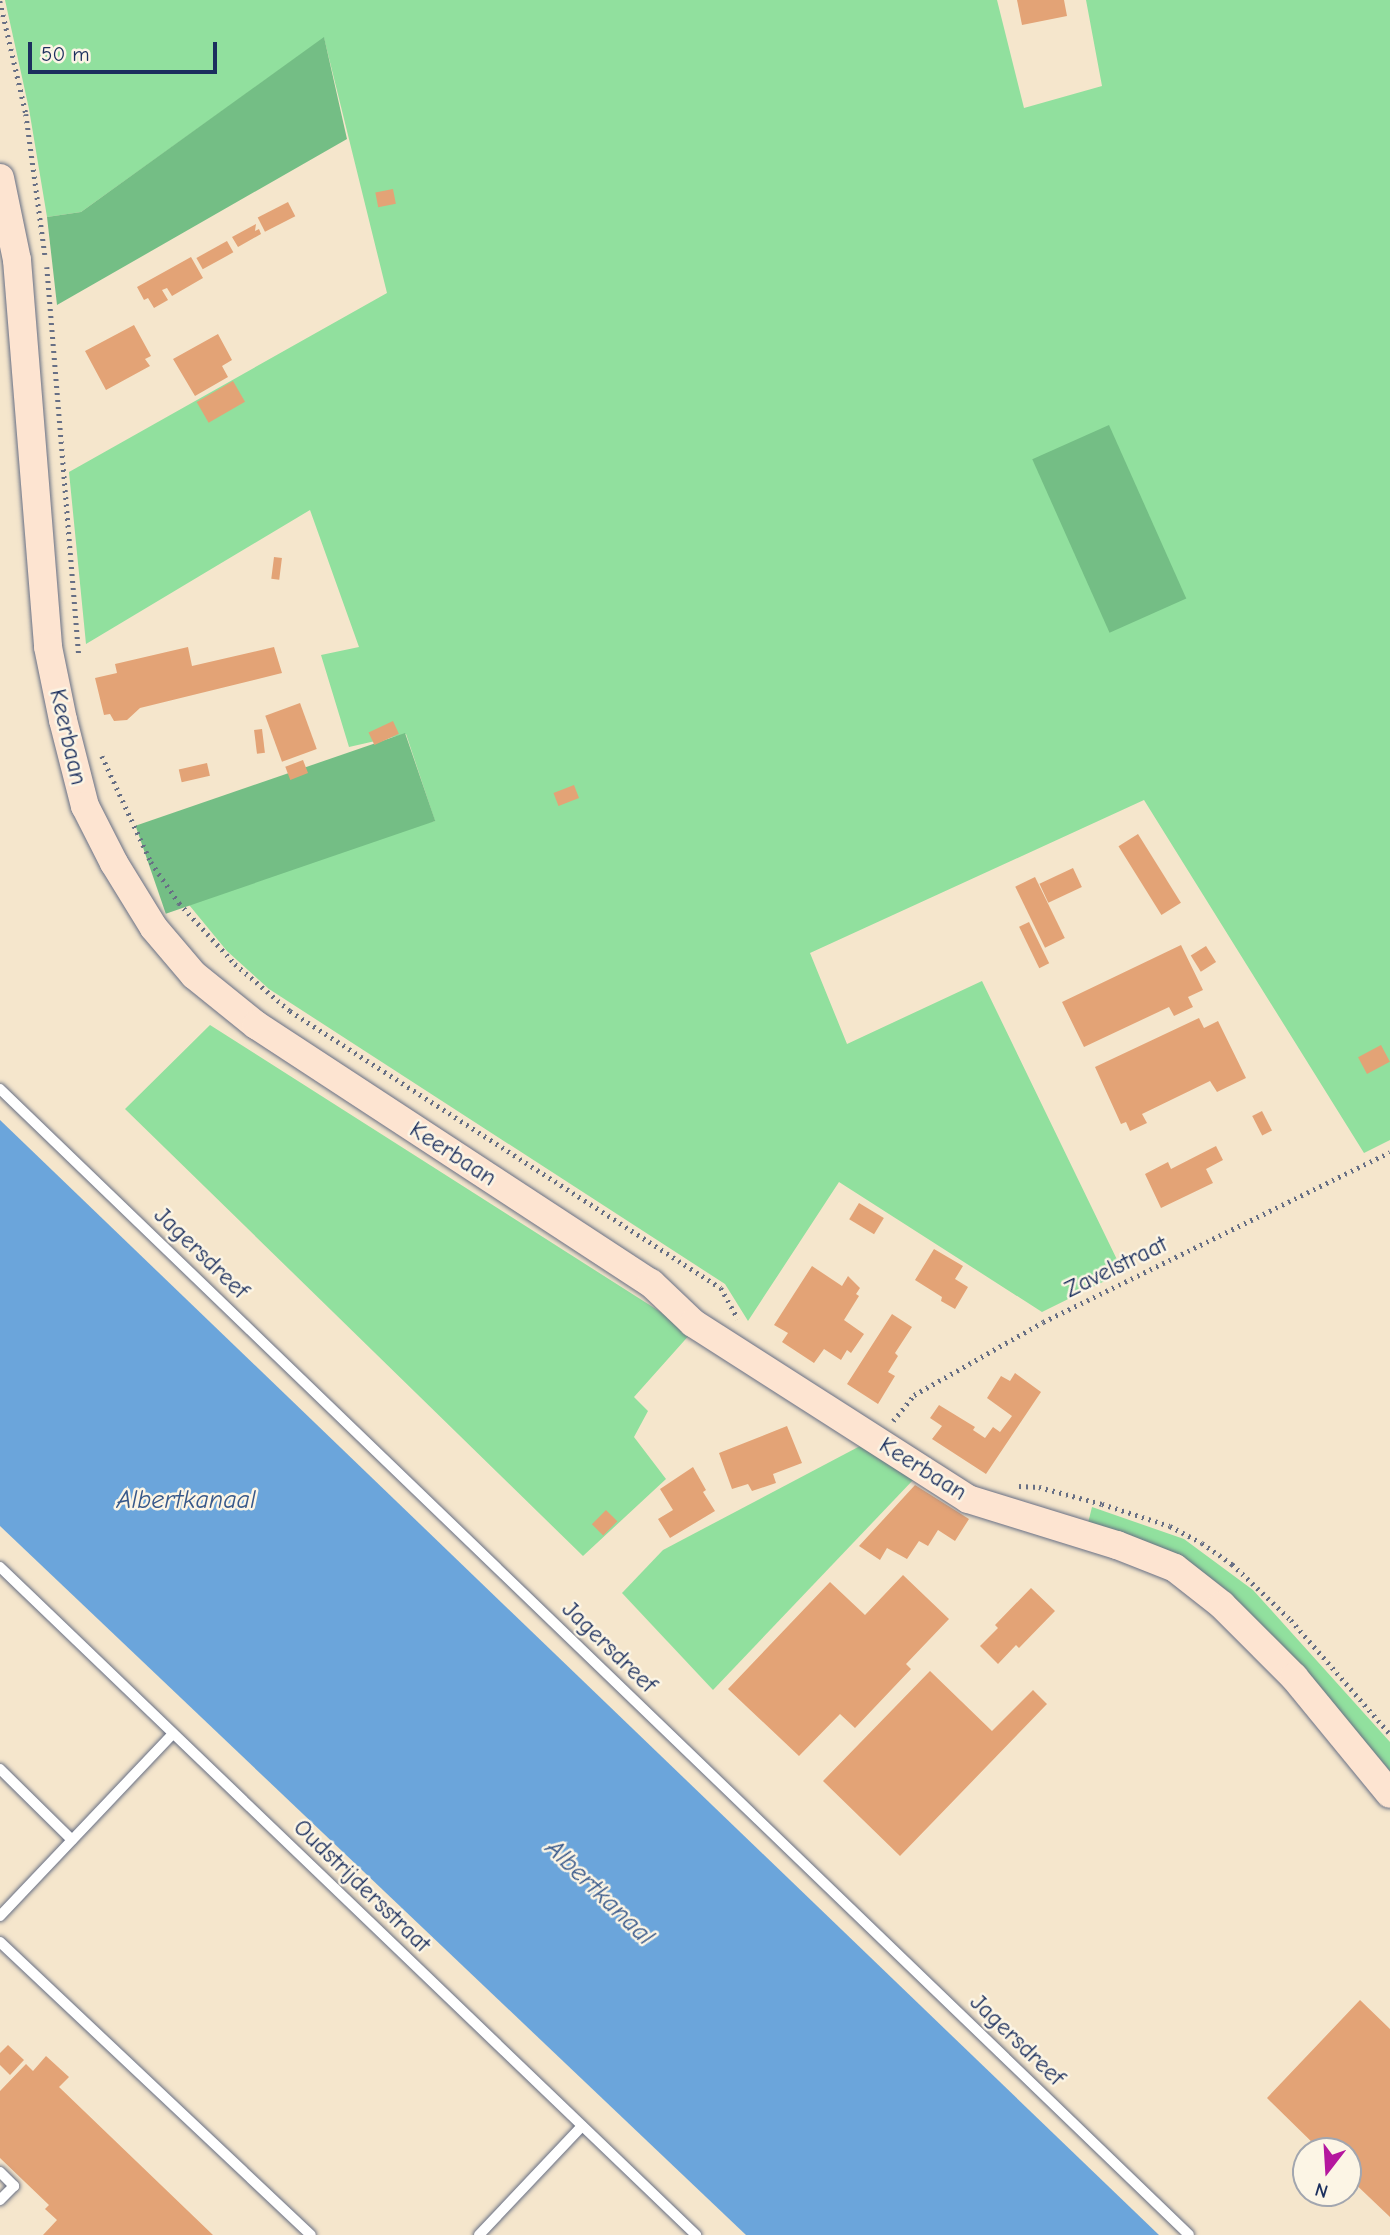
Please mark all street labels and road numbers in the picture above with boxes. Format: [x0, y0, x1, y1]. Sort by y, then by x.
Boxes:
street label: Keerbaan [43, 686, 93, 788]
street label: Keerbaan [404, 1115, 502, 1193]
street label: Jagersdreef [148, 1201, 254, 1305]
street label: Zavelstraat [1060, 1230, 1172, 1304]
street label: Keerbaan [874, 1431, 972, 1507]
street label: Jagersdreef [556, 1595, 662, 1699]
street label: Oudstrijdersstraat [287, 1813, 437, 1959]
street label: Jagersdreef [964, 1988, 1070, 2092]

